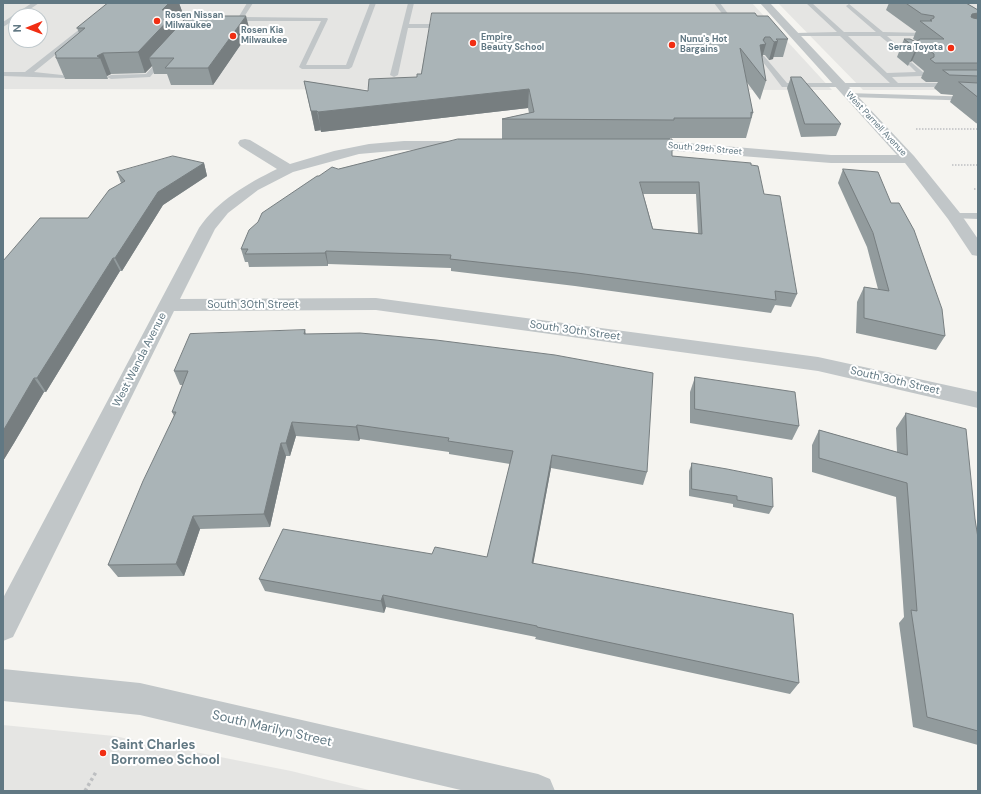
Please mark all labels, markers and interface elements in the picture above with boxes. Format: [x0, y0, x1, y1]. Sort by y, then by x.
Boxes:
north arrow [8, 8, 48, 48]
place label: Rosen Nissan Milwaukee [165, 11, 223, 32]
marker: Rosen Nissan Milwaukee [152, 16, 162, 26]
text: N [10, 24, 24, 32]
place label: Rosen Kia Milwaukee [241, 26, 287, 47]
marker: Rosen Kia Milwaukee [228, 31, 238, 41]
place label: Empire Beauty School [481, 33, 544, 54]
place label: Nunu's Hot Bargains [680, 35, 728, 56]
marker: Empire Beauty School [468, 38, 478, 48]
marker: Nunu's Hot Bargains [667, 40, 677, 50]
place label: Serra Toyota [888, 43, 943, 53]
marker: Serra Toyota [946, 43, 956, 53]
street label: West Parnell Avenue [843, 90, 909, 158]
street label: South 29th Street [668, 140, 742, 158]
street label: South 30th Street [207, 298, 299, 312]
street label: West Wanda Avenue [110, 310, 170, 410]
street label: South 30th Street [529, 318, 621, 344]
street label: South 30th Street [849, 364, 941, 398]
street label: South Marilyn Street [211, 708, 333, 750]
place label: Saint Charles Borromeo School [111, 738, 220, 769]
marker: Saint Charles Borromeo School [98, 748, 108, 758]

